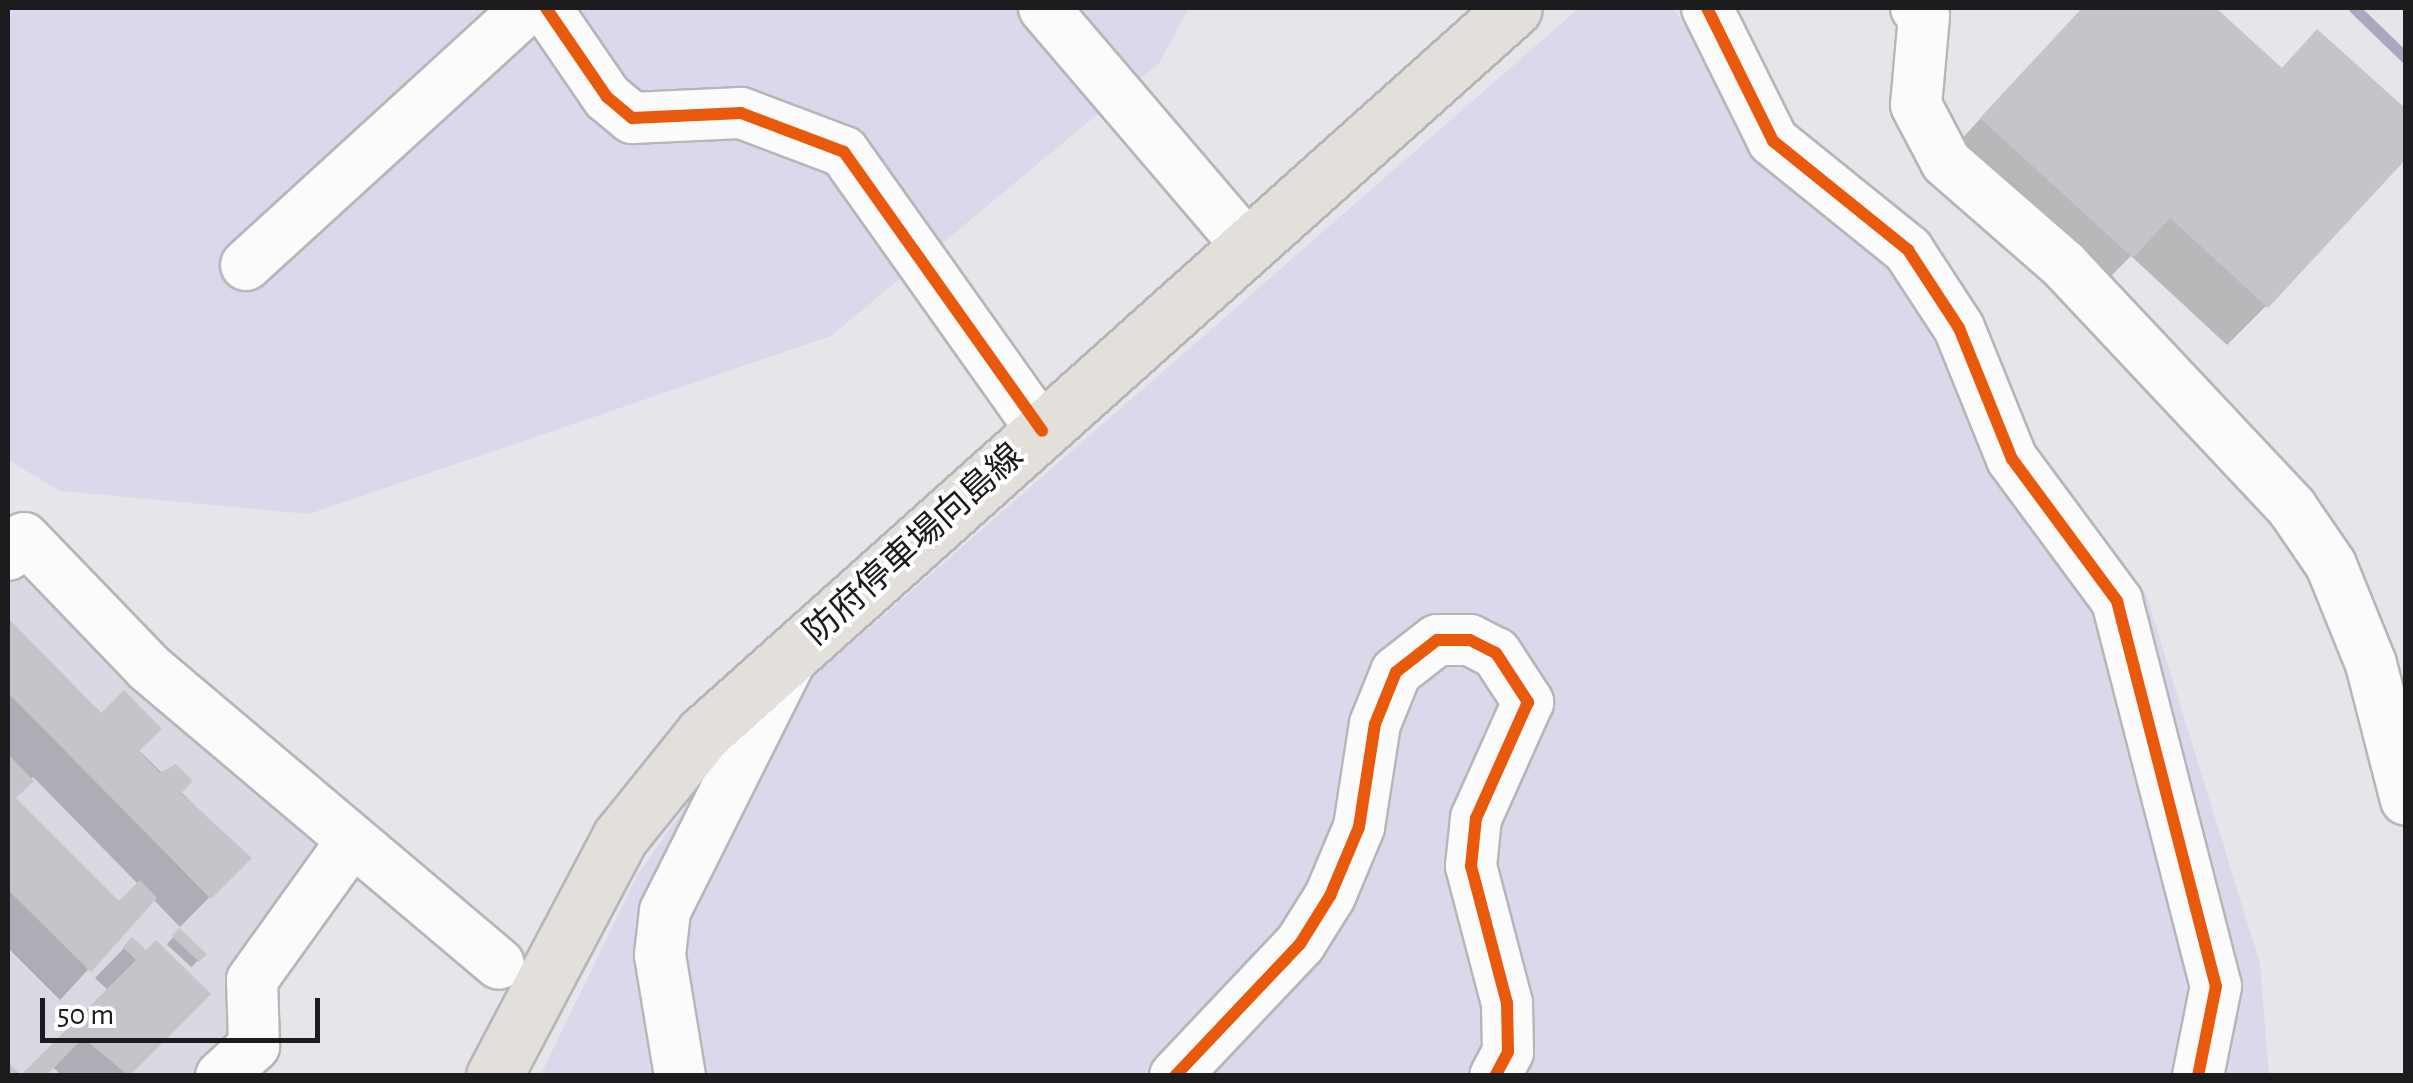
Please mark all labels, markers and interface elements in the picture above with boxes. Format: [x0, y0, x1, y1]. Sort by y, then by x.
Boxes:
street label: 防府停車場向島線 [796, 436, 1032, 654]
scale bar [45, 978, 325, 1040]
text: 50 m [57, 1000, 114, 1030]

